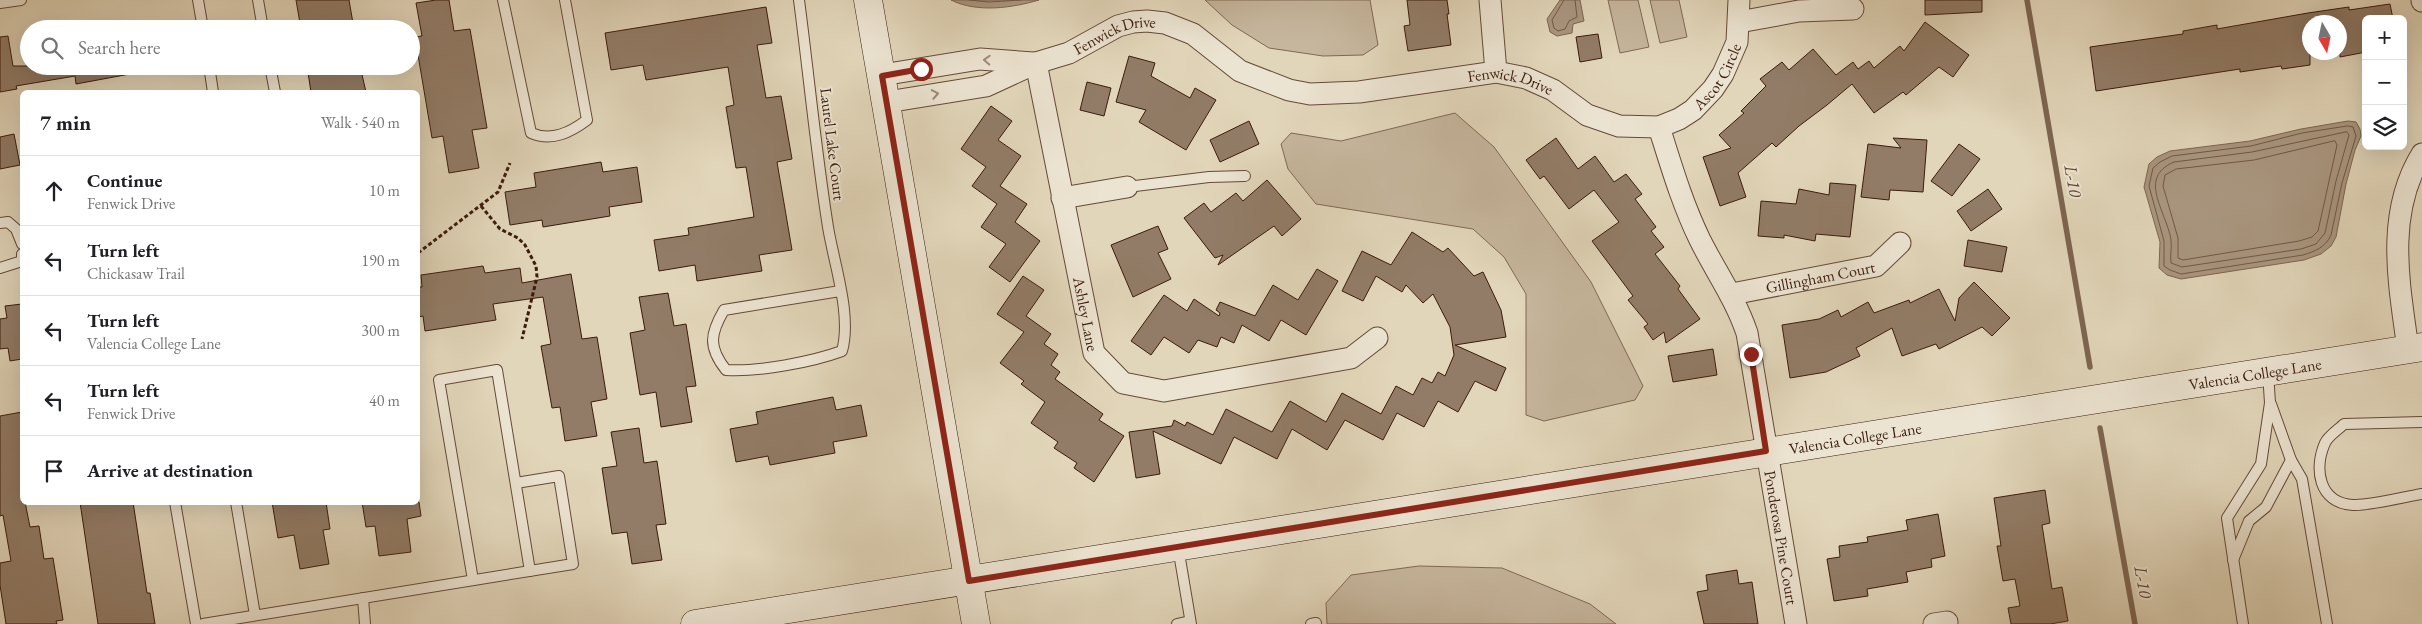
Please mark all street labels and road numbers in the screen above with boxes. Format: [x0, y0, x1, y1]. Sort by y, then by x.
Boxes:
street label: Fenwick Drive [1069, 11, 1157, 60]
street label: Ascot Circle [1688, 40, 1746, 115]
street label: Fenwick Drive [1466, 61, 1556, 100]
street label: Laurel Lake Court [815, 86, 850, 202]
street label: Gillingham Court [1764, 256, 1877, 298]
street label: Ashley Lane [1068, 274, 1103, 353]
street label: Valencia College Lane [2187, 353, 2323, 395]
street label: Valencia College Lane [1787, 417, 1923, 459]
street label: Ponderosa Pine Court [1759, 469, 1803, 606]

